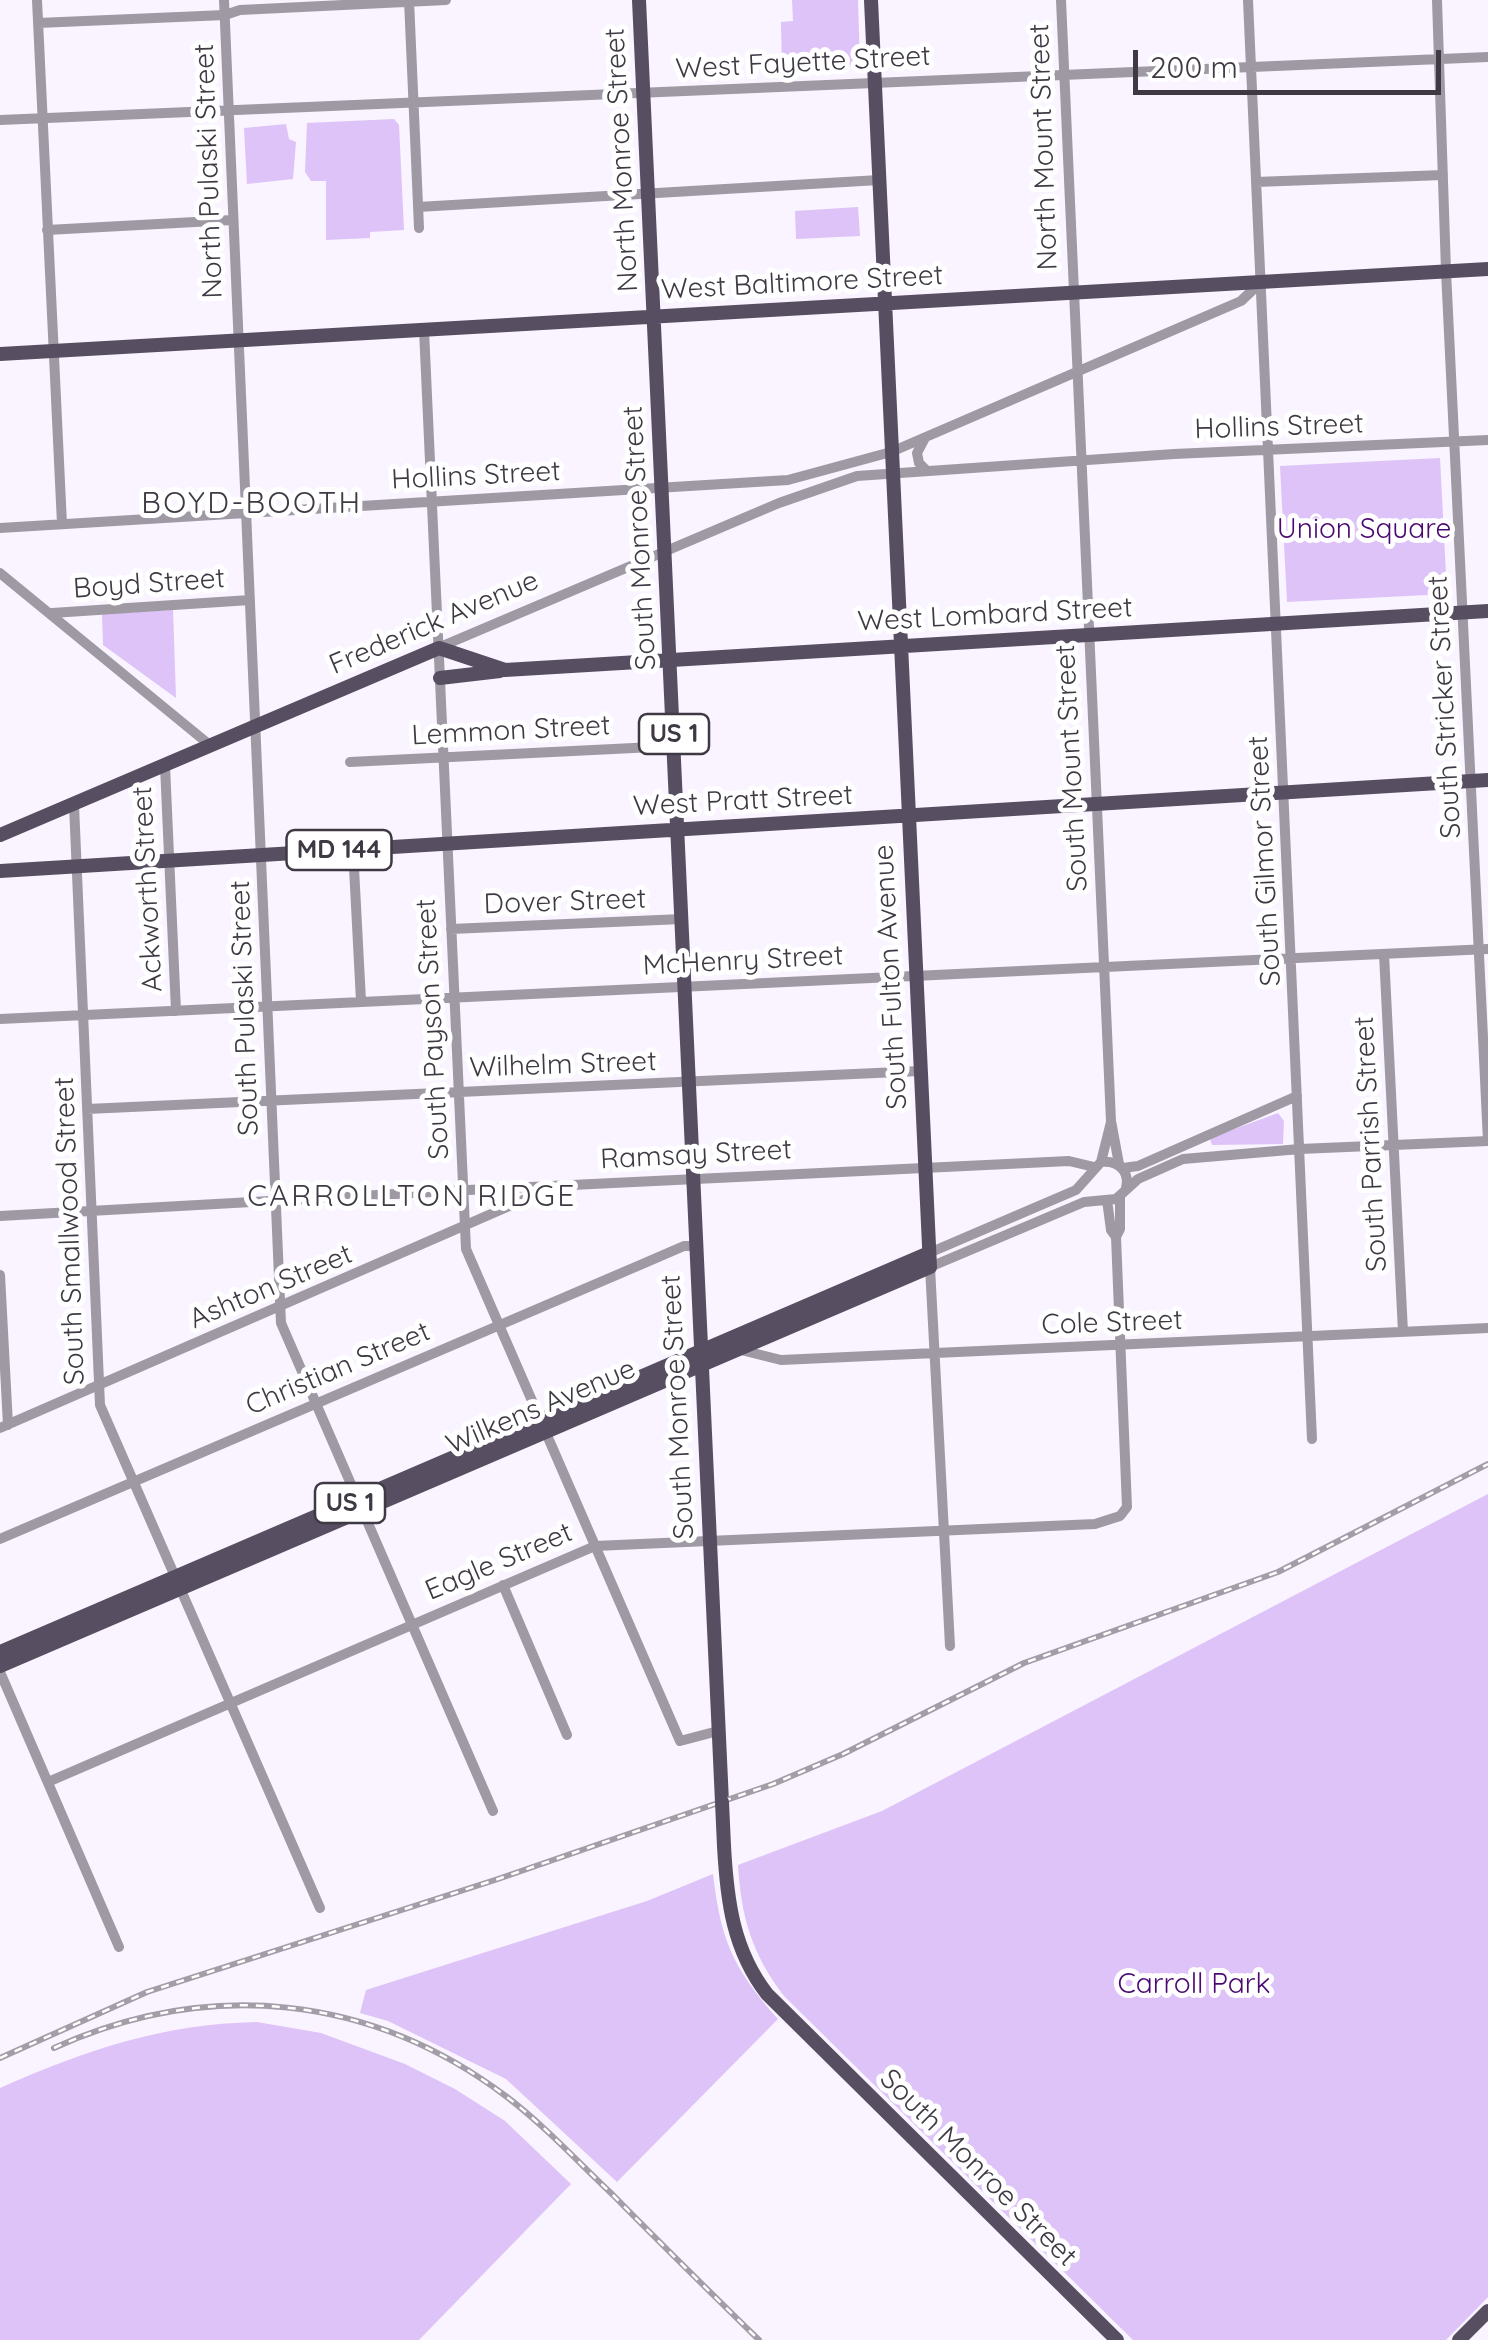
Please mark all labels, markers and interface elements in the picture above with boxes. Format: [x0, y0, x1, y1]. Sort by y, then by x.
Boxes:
street label: North Mount Street [1023, 23, 1065, 271]
street label: North Monroe Street [598, 27, 646, 293]
scale bar [1138, 30, 1446, 92]
street label: West Fayette Street [675, 40, 931, 86]
street label: North Pulaski Street [188, 43, 230, 299]
text: 200 m [1150, 48, 1238, 86]
street label: West Baltimore Street [660, 259, 944, 307]
street label: South Monroe Street [616, 405, 664, 671]
street label: Hollins Street [1194, 407, 1364, 447]
street label: Hollins Street [391, 455, 561, 497]
district label: BOYD-BOOTH [141, 486, 363, 522]
park label: Union Square [1277, 513, 1451, 547]
street label: Boyd Street [72, 562, 226, 606]
street label: Frederick Avenue [324, 564, 544, 682]
street label: South Stricker Street [1421, 575, 1469, 839]
street label: West Lombard Street [857, 591, 1133, 639]
street label: South Mount Street [1049, 644, 1095, 892]
street label: Lemmon Street [411, 709, 611, 753]
road number: US 1 [639, 714, 709, 754]
street label: South Gilmor Street [1242, 735, 1288, 987]
street label: West Pratt Street [632, 778, 854, 824]
street label: Ackworth Street [126, 785, 170, 993]
road number: MD 144 [286, 830, 392, 870]
street label: South Fulton Avenue [867, 844, 915, 1110]
street label: South Pulaski Street [224, 880, 266, 1136]
street label: Dover Street [483, 882, 647, 922]
street label: South Payson Street [409, 898, 457, 1160]
street label: McHenry Street [642, 939, 844, 983]
street label: South Parrish Street [1348, 1015, 1394, 1273]
street label: Wilhelm Street [469, 1045, 657, 1085]
street label: South Smallwood Street [48, 1076, 92, 1386]
street label: Ramsay Street [599, 1133, 793, 1177]
district label: CARROLLTON RIDGE [247, 1179, 577, 1215]
street label: Ashton Street [184, 1238, 358, 1336]
street label: South Monroe Street [654, 1274, 702, 1540]
street label: Cole Street [1041, 1304, 1183, 1342]
street label: Christian Street [241, 1315, 435, 1423]
street label: Wilkens Avenue [441, 1352, 641, 1462]
road number: US 1 [315, 1483, 385, 1523]
street label: Eagle Street [420, 1516, 578, 1608]
park label: Carroll Park [1118, 1968, 1270, 2002]
street label: South Monroe Street [872, 2062, 1084, 2274]

